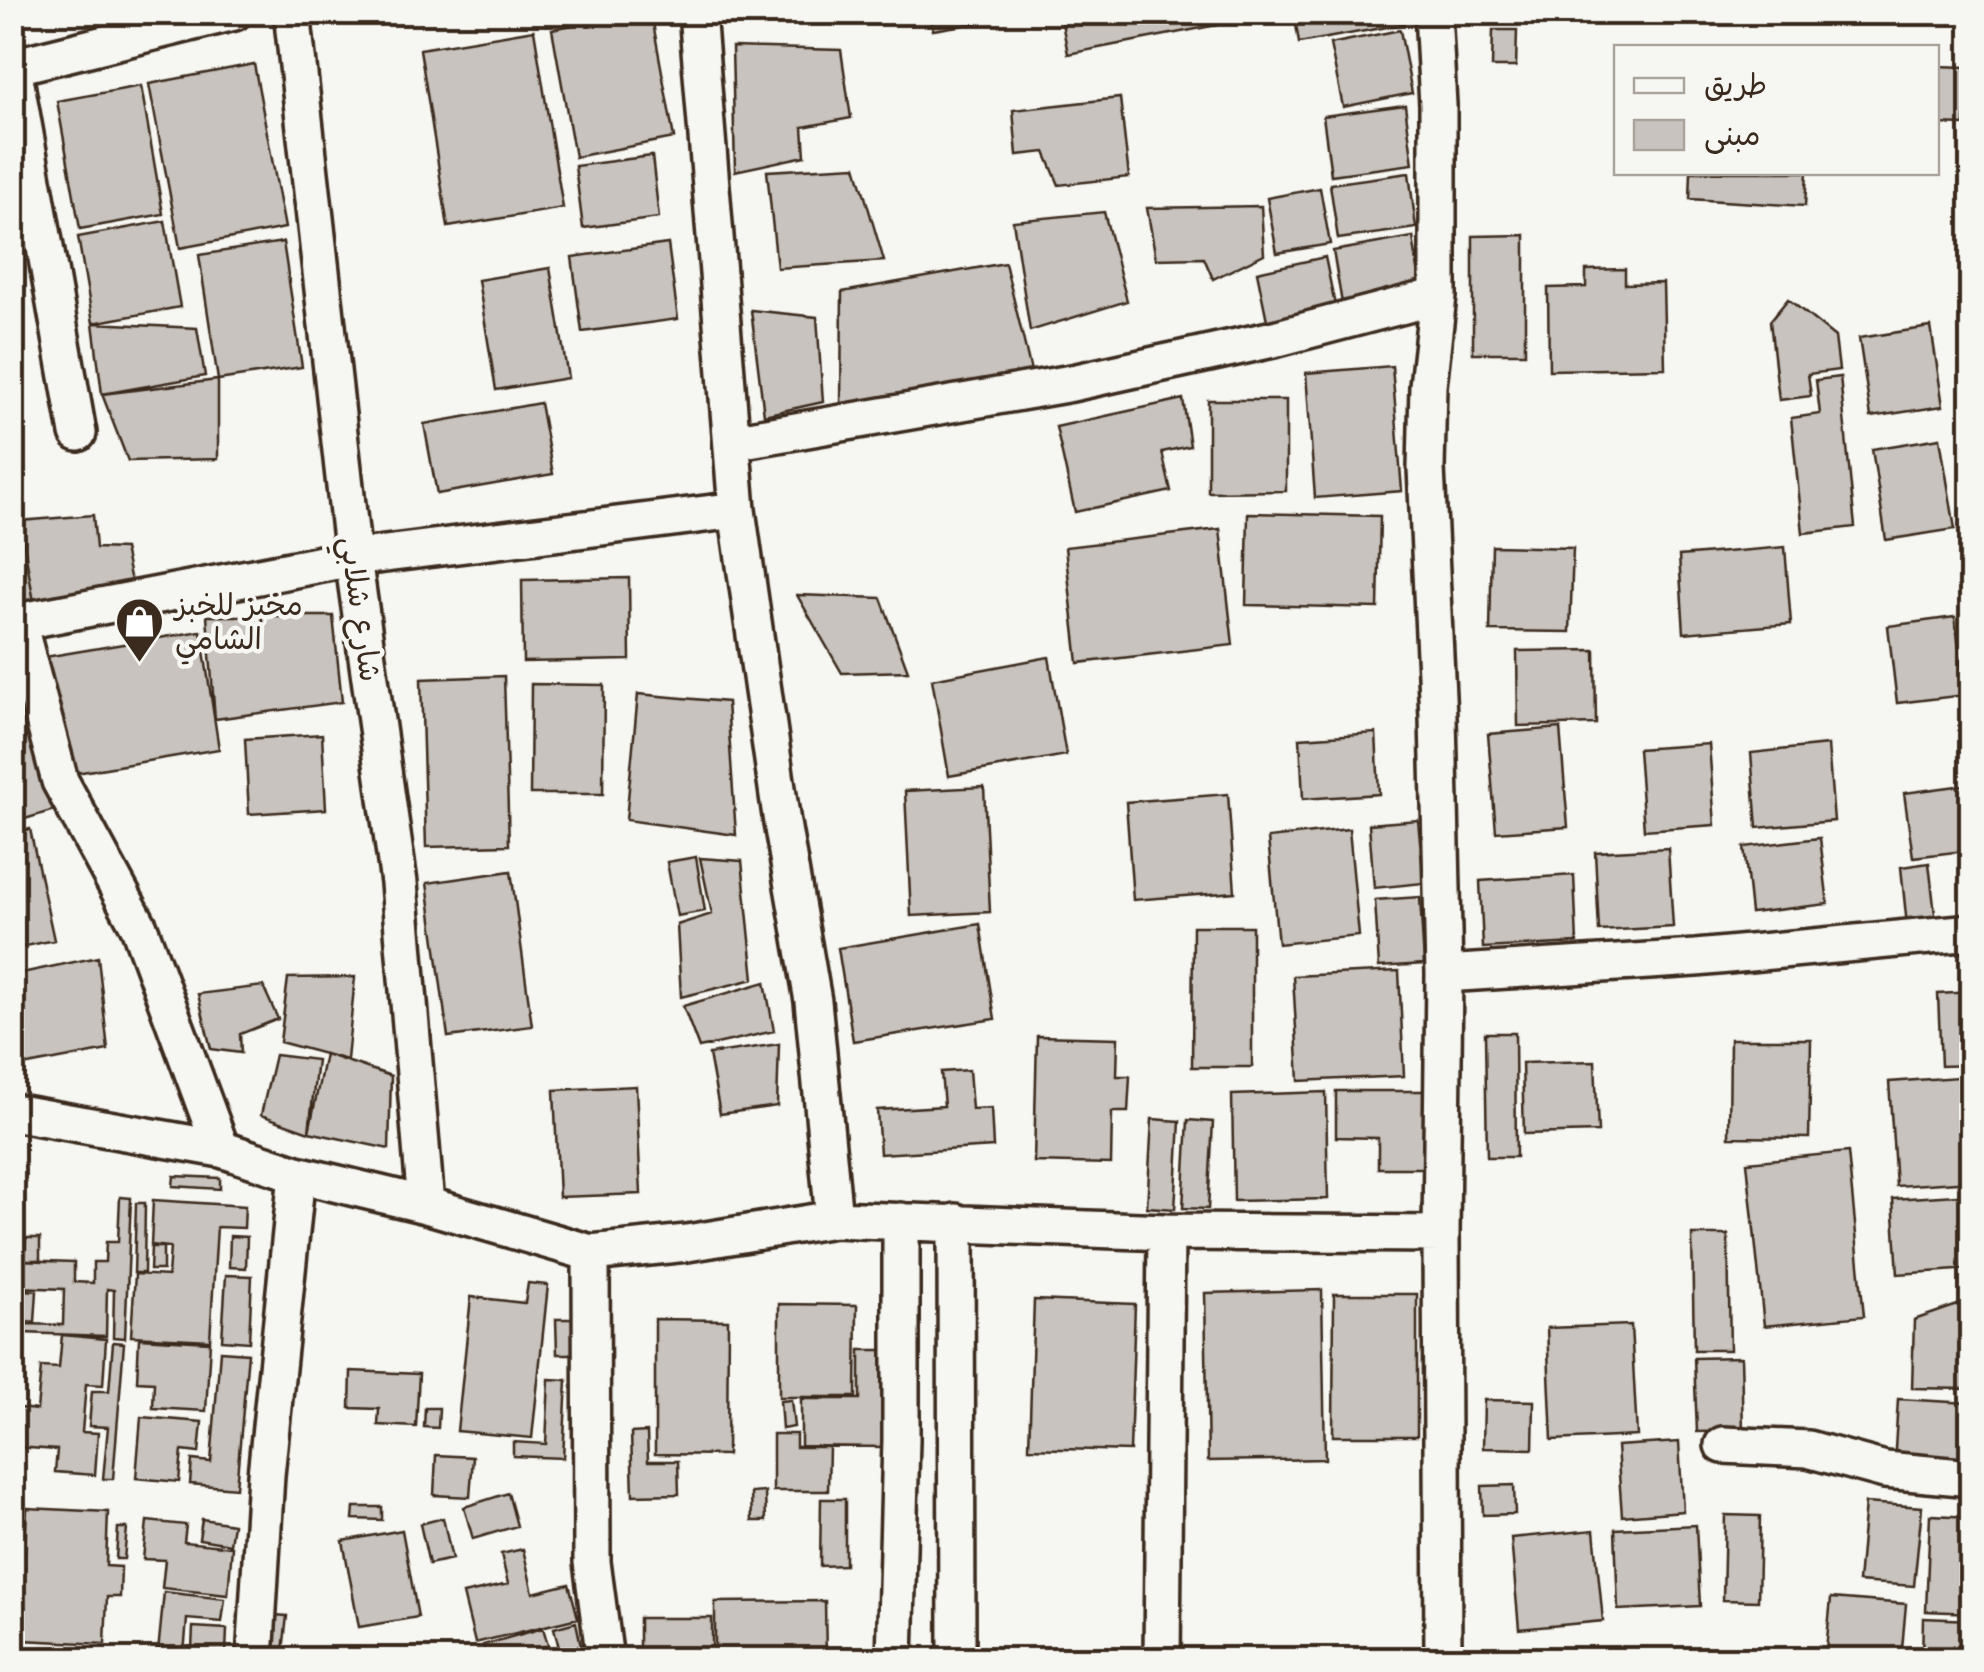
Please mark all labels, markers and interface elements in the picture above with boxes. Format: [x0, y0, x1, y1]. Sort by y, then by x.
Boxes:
legend [1614, 45, 1939, 175]
text: طريق [1704, 68, 1767, 103]
text: مبنى [1704, 118, 1760, 154]
street label: شارع شلابي [325, 534, 388, 685]
place label: مخبز للخبز الشامي [172, 588, 303, 665]
shop icon: مخبز للخبز الشامي [114, 596, 166, 664]

